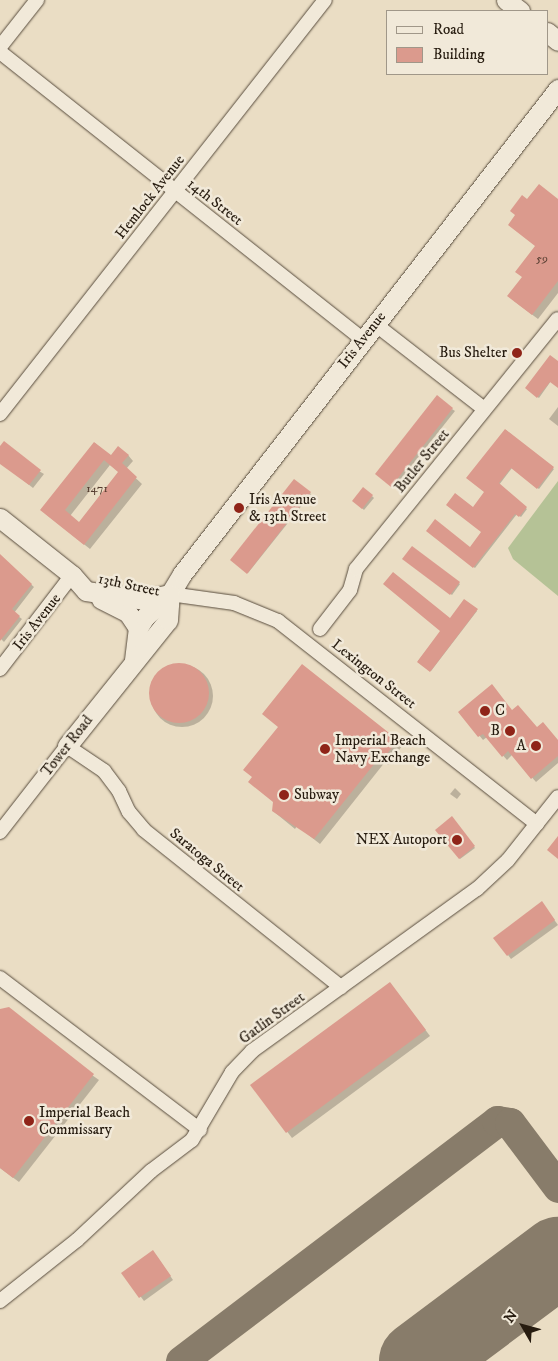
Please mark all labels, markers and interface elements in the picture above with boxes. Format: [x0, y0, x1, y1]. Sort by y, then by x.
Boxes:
legend [386, 10, 548, 75]
text: Road [433, 20, 464, 39]
text: Building [433, 45, 485, 64]
street label: Hemlock Avenue [112, 151, 188, 243]
street label: 14th Street [184, 175, 246, 229]
house number: 59 [536, 252, 548, 266]
street label: Iris Avenue [334, 308, 390, 372]
place label: Bus Shelter [439, 344, 507, 362]
marker: Bus Shelter [511, 347, 523, 359]
street label: Butler Street [391, 426, 453, 496]
house number: 1471 [86, 482, 108, 496]
place label: Iris Avenue & 13th Street [249, 490, 326, 525]
marker: Iris Avenue & 13th Street [233, 502, 245, 514]
street label: 13th Street [97, 570, 161, 600]
street label: Iris Avenue [9, 590, 65, 654]
street label: Lexington Street [328, 636, 420, 712]
place label: C [495, 702, 505, 720]
marker: C [479, 705, 491, 717]
street label: Tower Road [38, 712, 96, 780]
place label: B [491, 722, 500, 740]
marker: B [504, 725, 516, 737]
place label: Imperial Beach Navy Exchange [335, 731, 430, 766]
place label: A [516, 737, 526, 755]
marker: A [530, 740, 542, 752]
marker: Imperial Beach Navy Exchange [319, 743, 331, 755]
place label: Subway [294, 786, 339, 804]
marker: Subway [278, 789, 290, 801]
street label: Saratoga Street [166, 824, 248, 896]
place label: NEX Autoport [356, 831, 447, 849]
marker: NEX Autoport [451, 834, 463, 846]
street label: Gatlin Street [236, 988, 308, 1048]
place label: Imperial Beach Commissary [39, 1103, 130, 1138]
marker: Imperial Beach Commissary [23, 1115, 35, 1127]
north arrow [498, 1301, 548, 1351]
text: N [501, 1307, 522, 1327]

